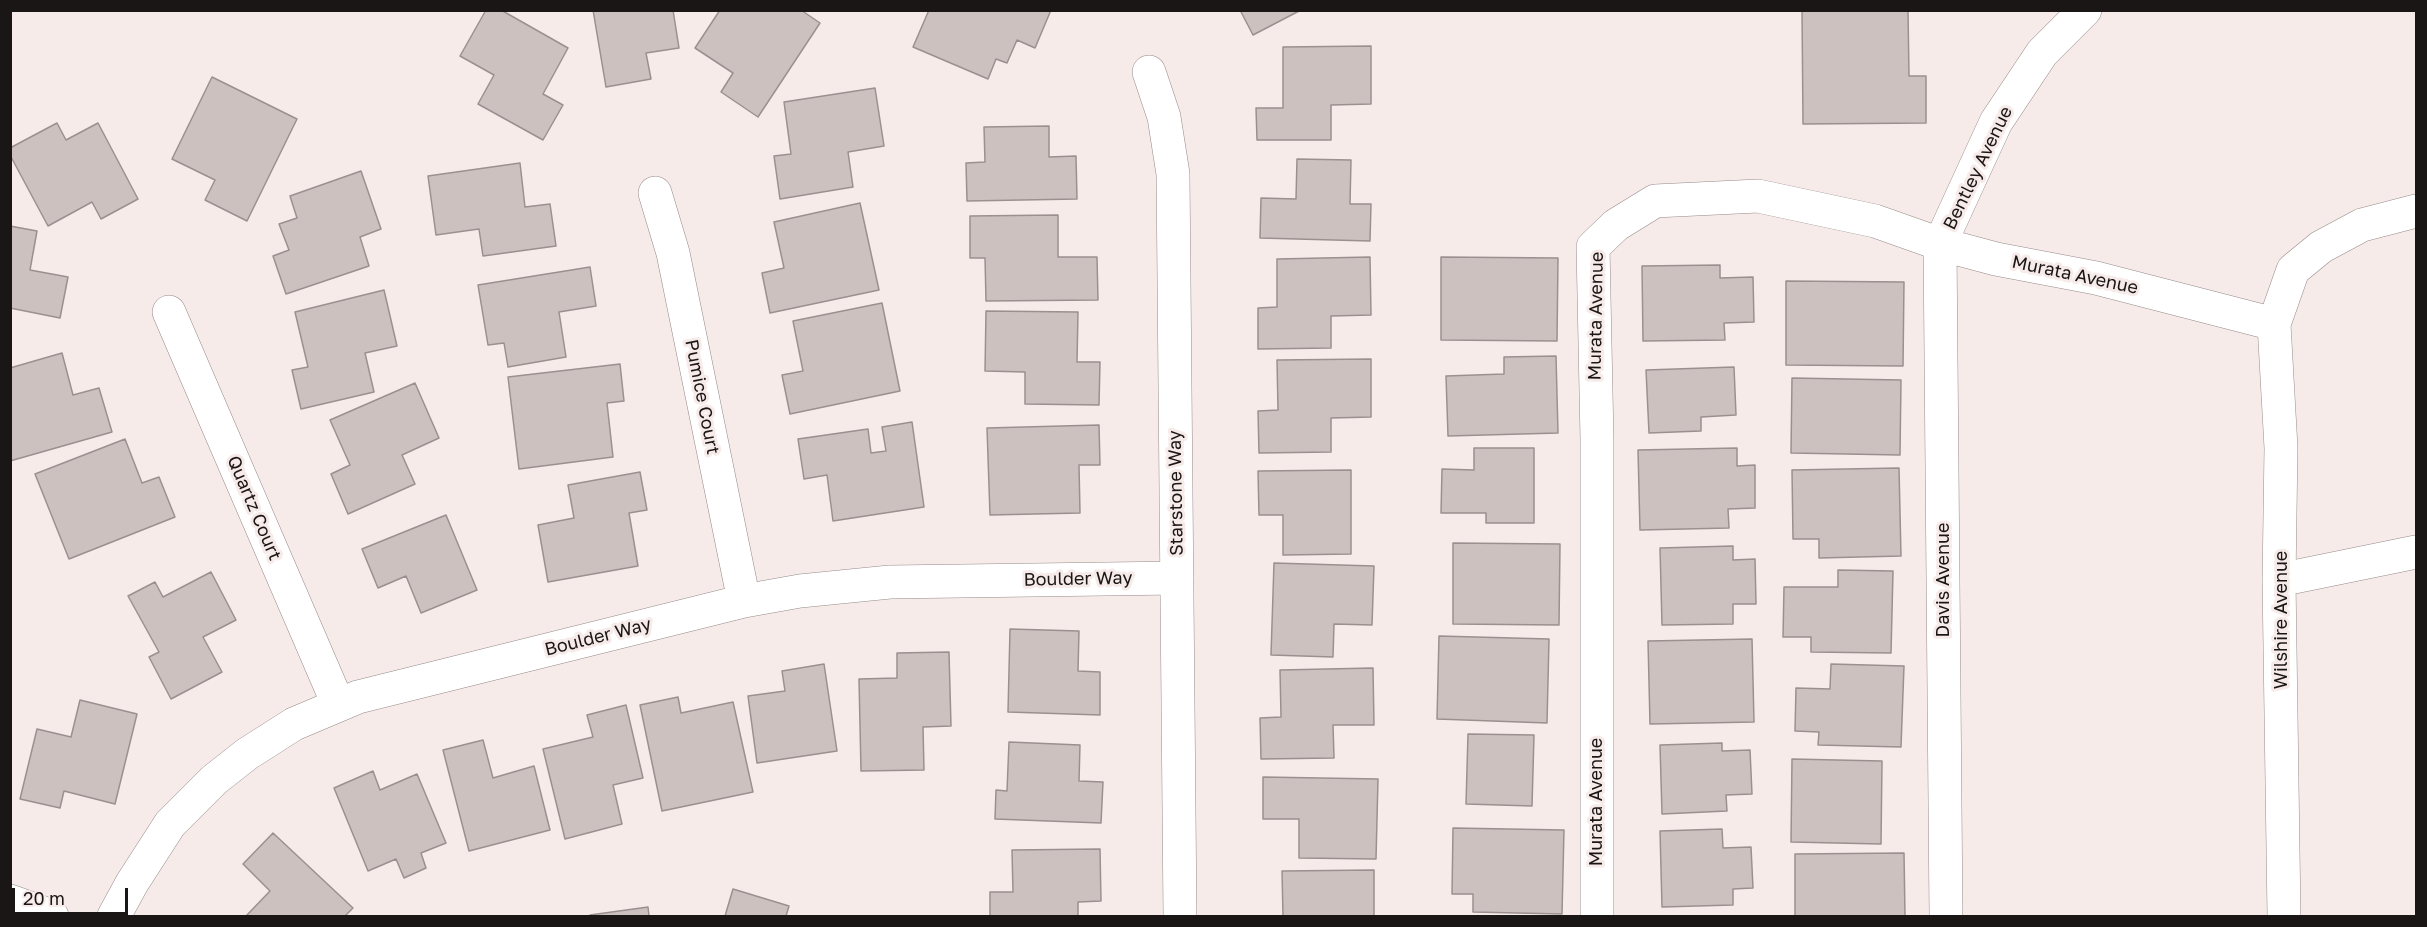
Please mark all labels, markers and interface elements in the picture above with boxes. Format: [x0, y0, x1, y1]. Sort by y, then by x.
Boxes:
street label: Bentley Avenue [1939, 103, 2017, 233]
street label: Murata Avenue [2010, 251, 2140, 299]
street label: Murata Avenue [1584, 252, 1608, 380]
street label: Pumice Court [680, 338, 724, 456]
street label: Starstone Way [1164, 430, 1188, 556]
street label: Quartz Court [222, 452, 286, 564]
street label: Davis Avenue [1932, 523, 1954, 637]
street label: Wilshire Avenue [2270, 551, 2292, 689]
street label: Boulder Way [1023, 567, 1133, 591]
street label: Boulder Way [543, 613, 653, 661]
street label: Murata Avenue [1585, 738, 1607, 866]
scale bar [15, 876, 130, 914]
text: 20 m [23, 887, 65, 909]

